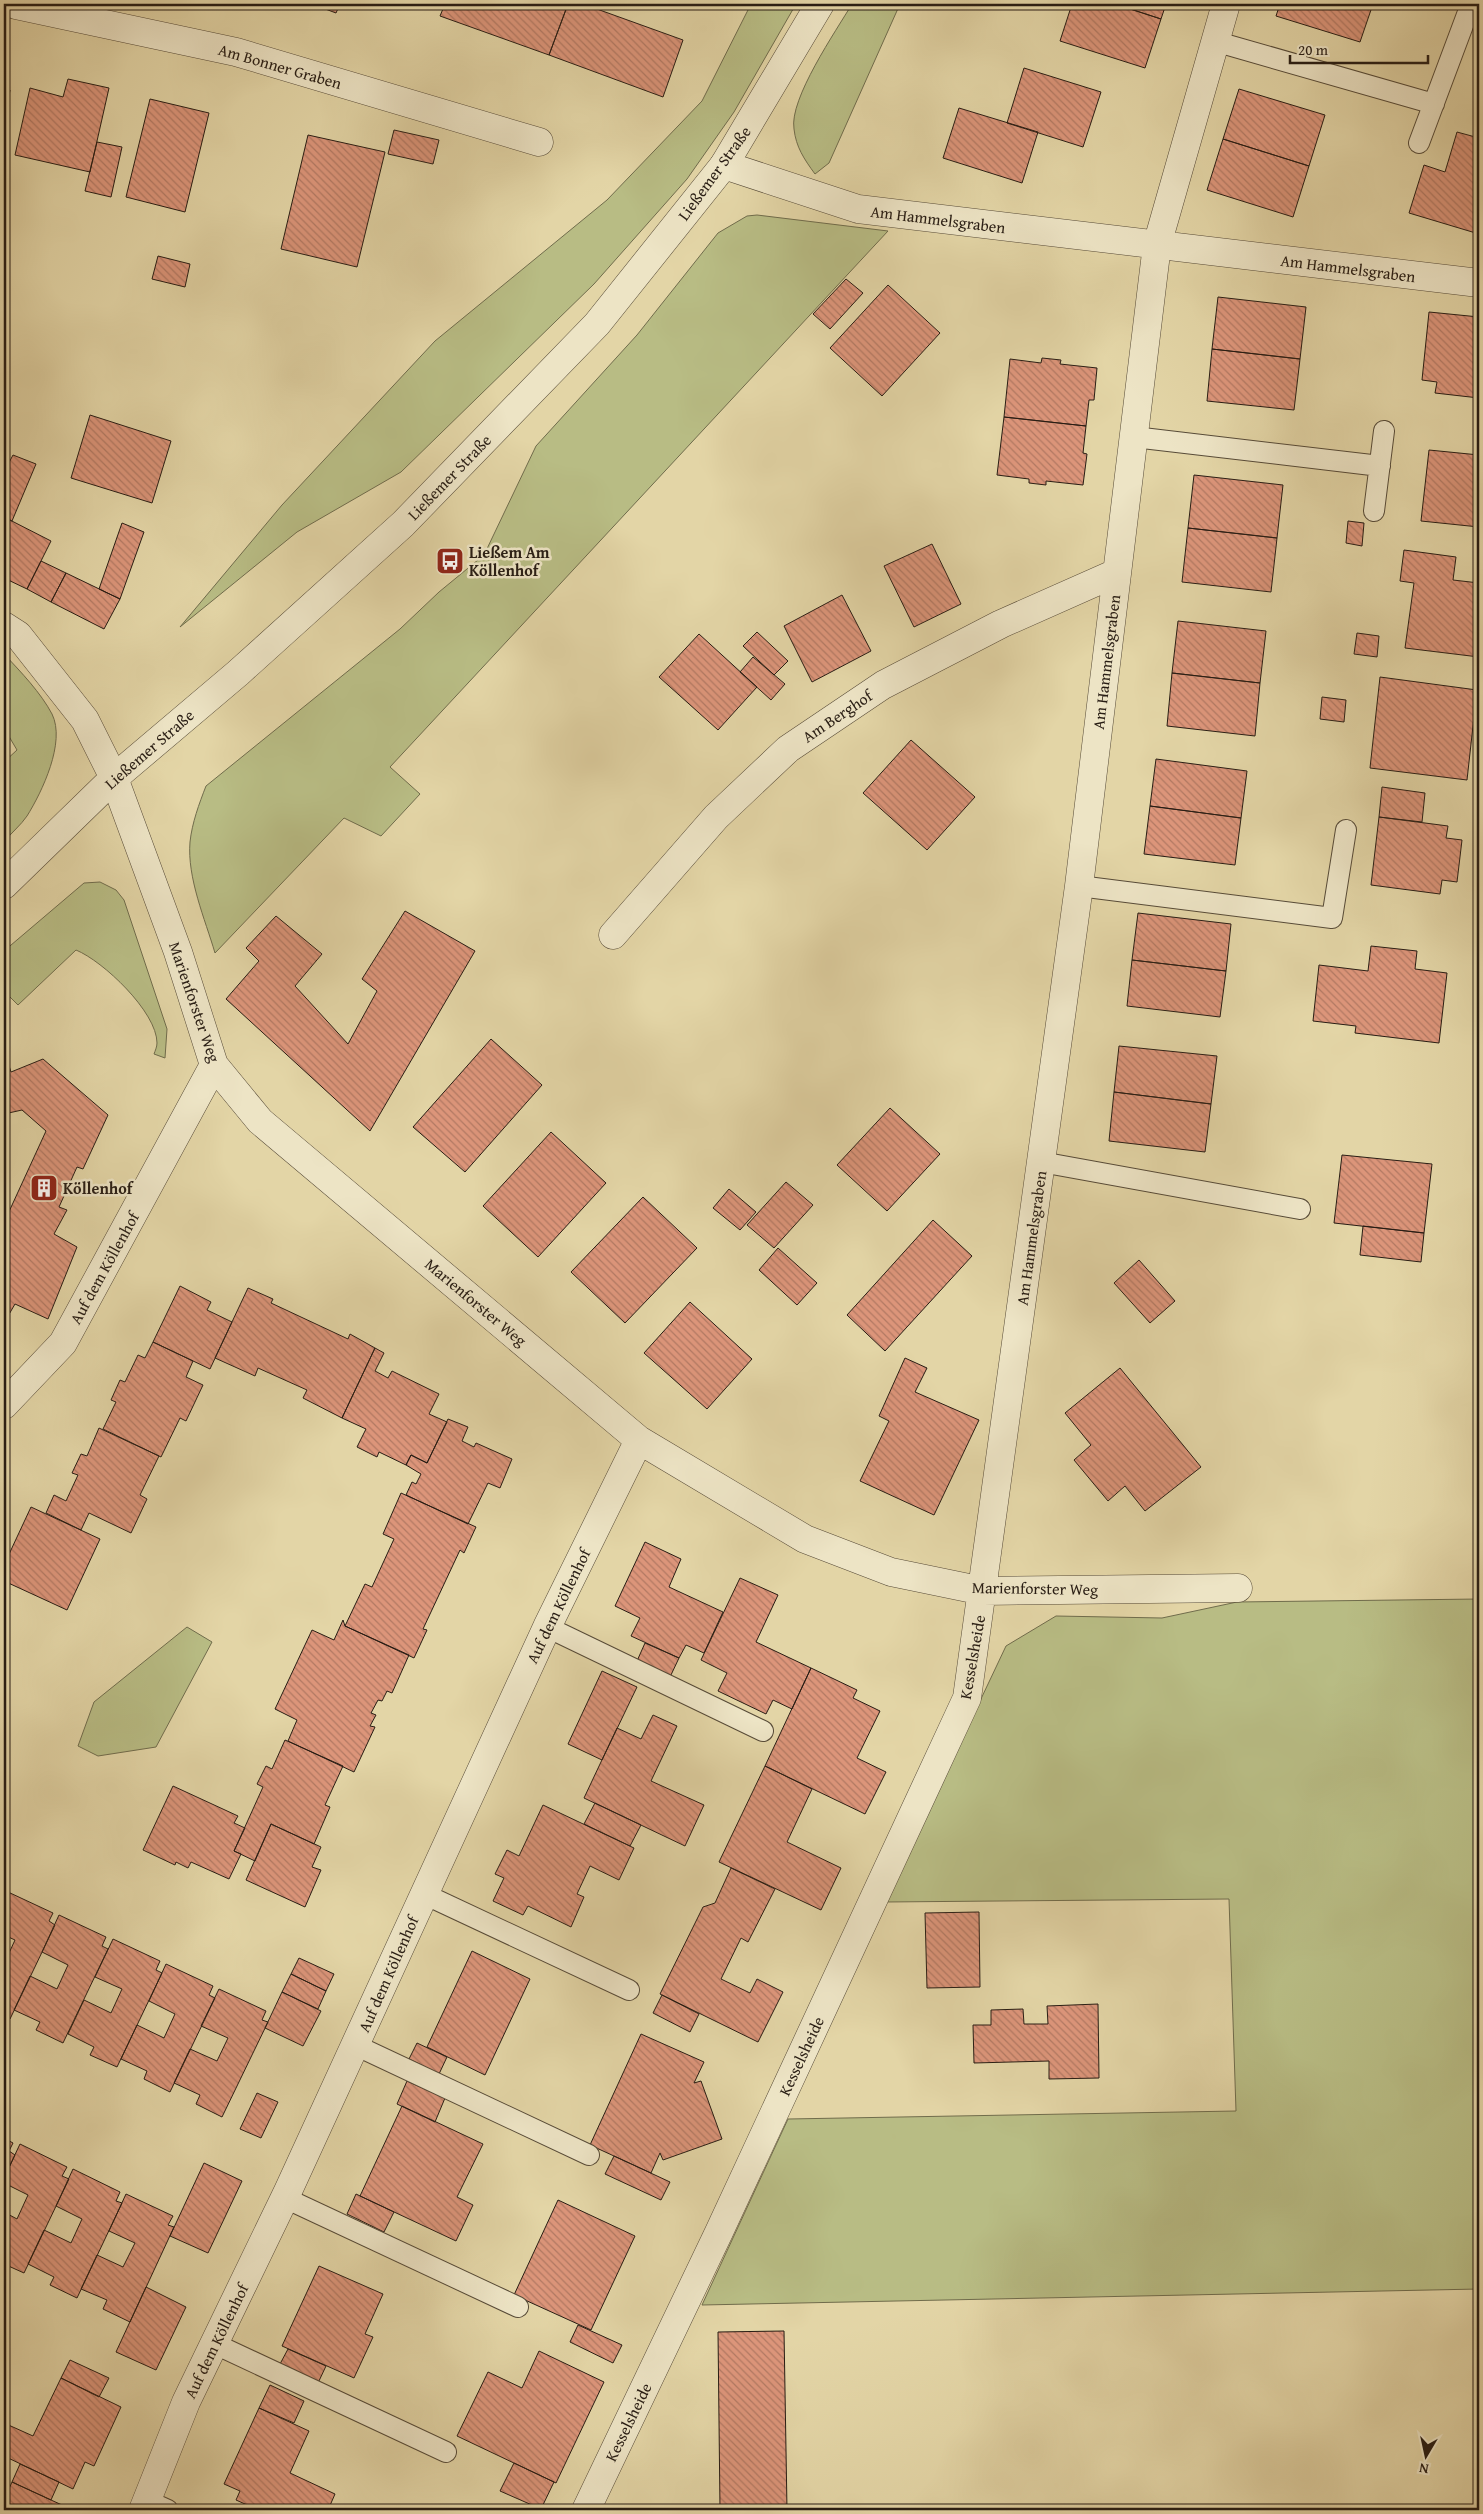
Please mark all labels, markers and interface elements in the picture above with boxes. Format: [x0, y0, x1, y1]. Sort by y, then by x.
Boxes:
scale bar [1290, 32, 1428, 64]
street label: Am Bonner Graben [215, 37, 345, 95]
text: 20 m [1298, 39, 1329, 60]
street label: Ließemer Straße [671, 121, 757, 225]
street label: Am Hammelsgraben [869, 199, 1007, 239]
street label: Am Hammelsgraben [1279, 248, 1417, 288]
street label: Ließemer Straße [402, 428, 496, 526]
place label: Ließem Am Köllenhof [469, 540, 550, 582]
bus stop icon: Ließem Am Köllenhof [435, 546, 465, 576]
street label: Am Hammelsgraben [1086, 593, 1126, 731]
street label: Am Berghof [797, 683, 878, 748]
street label: Ließemer Straße [99, 703, 199, 795]
street label: Marienforster Weg [163, 938, 227, 1066]
street label: Am Hammelsgraben [1010, 1169, 1052, 1307]
building icon: Köllenhof [29, 1173, 59, 1203]
place label: Köllenhof [63, 1176, 135, 1200]
street label: Auf dem Köllenhof [63, 1206, 146, 1329]
street label: Marienforster Weg [420, 1252, 532, 1352]
street label: Auf dem Köllenhof [520, 1543, 597, 1667]
street label: Marienforster Weg [972, 1575, 1098, 1601]
street label: Kesselsheide [953, 1613, 991, 1701]
street label: Auf dem Köllenhof [352, 1910, 425, 2036]
street label: Kesselsheide [772, 2012, 830, 2100]
street label: Auf dem Köllenhof [178, 2278, 255, 2402]
street label: Kesselsheide [599, 2379, 657, 2465]
north arrow [1400, 2432, 1450, 2482]
text: N [1417, 2458, 1430, 2479]

